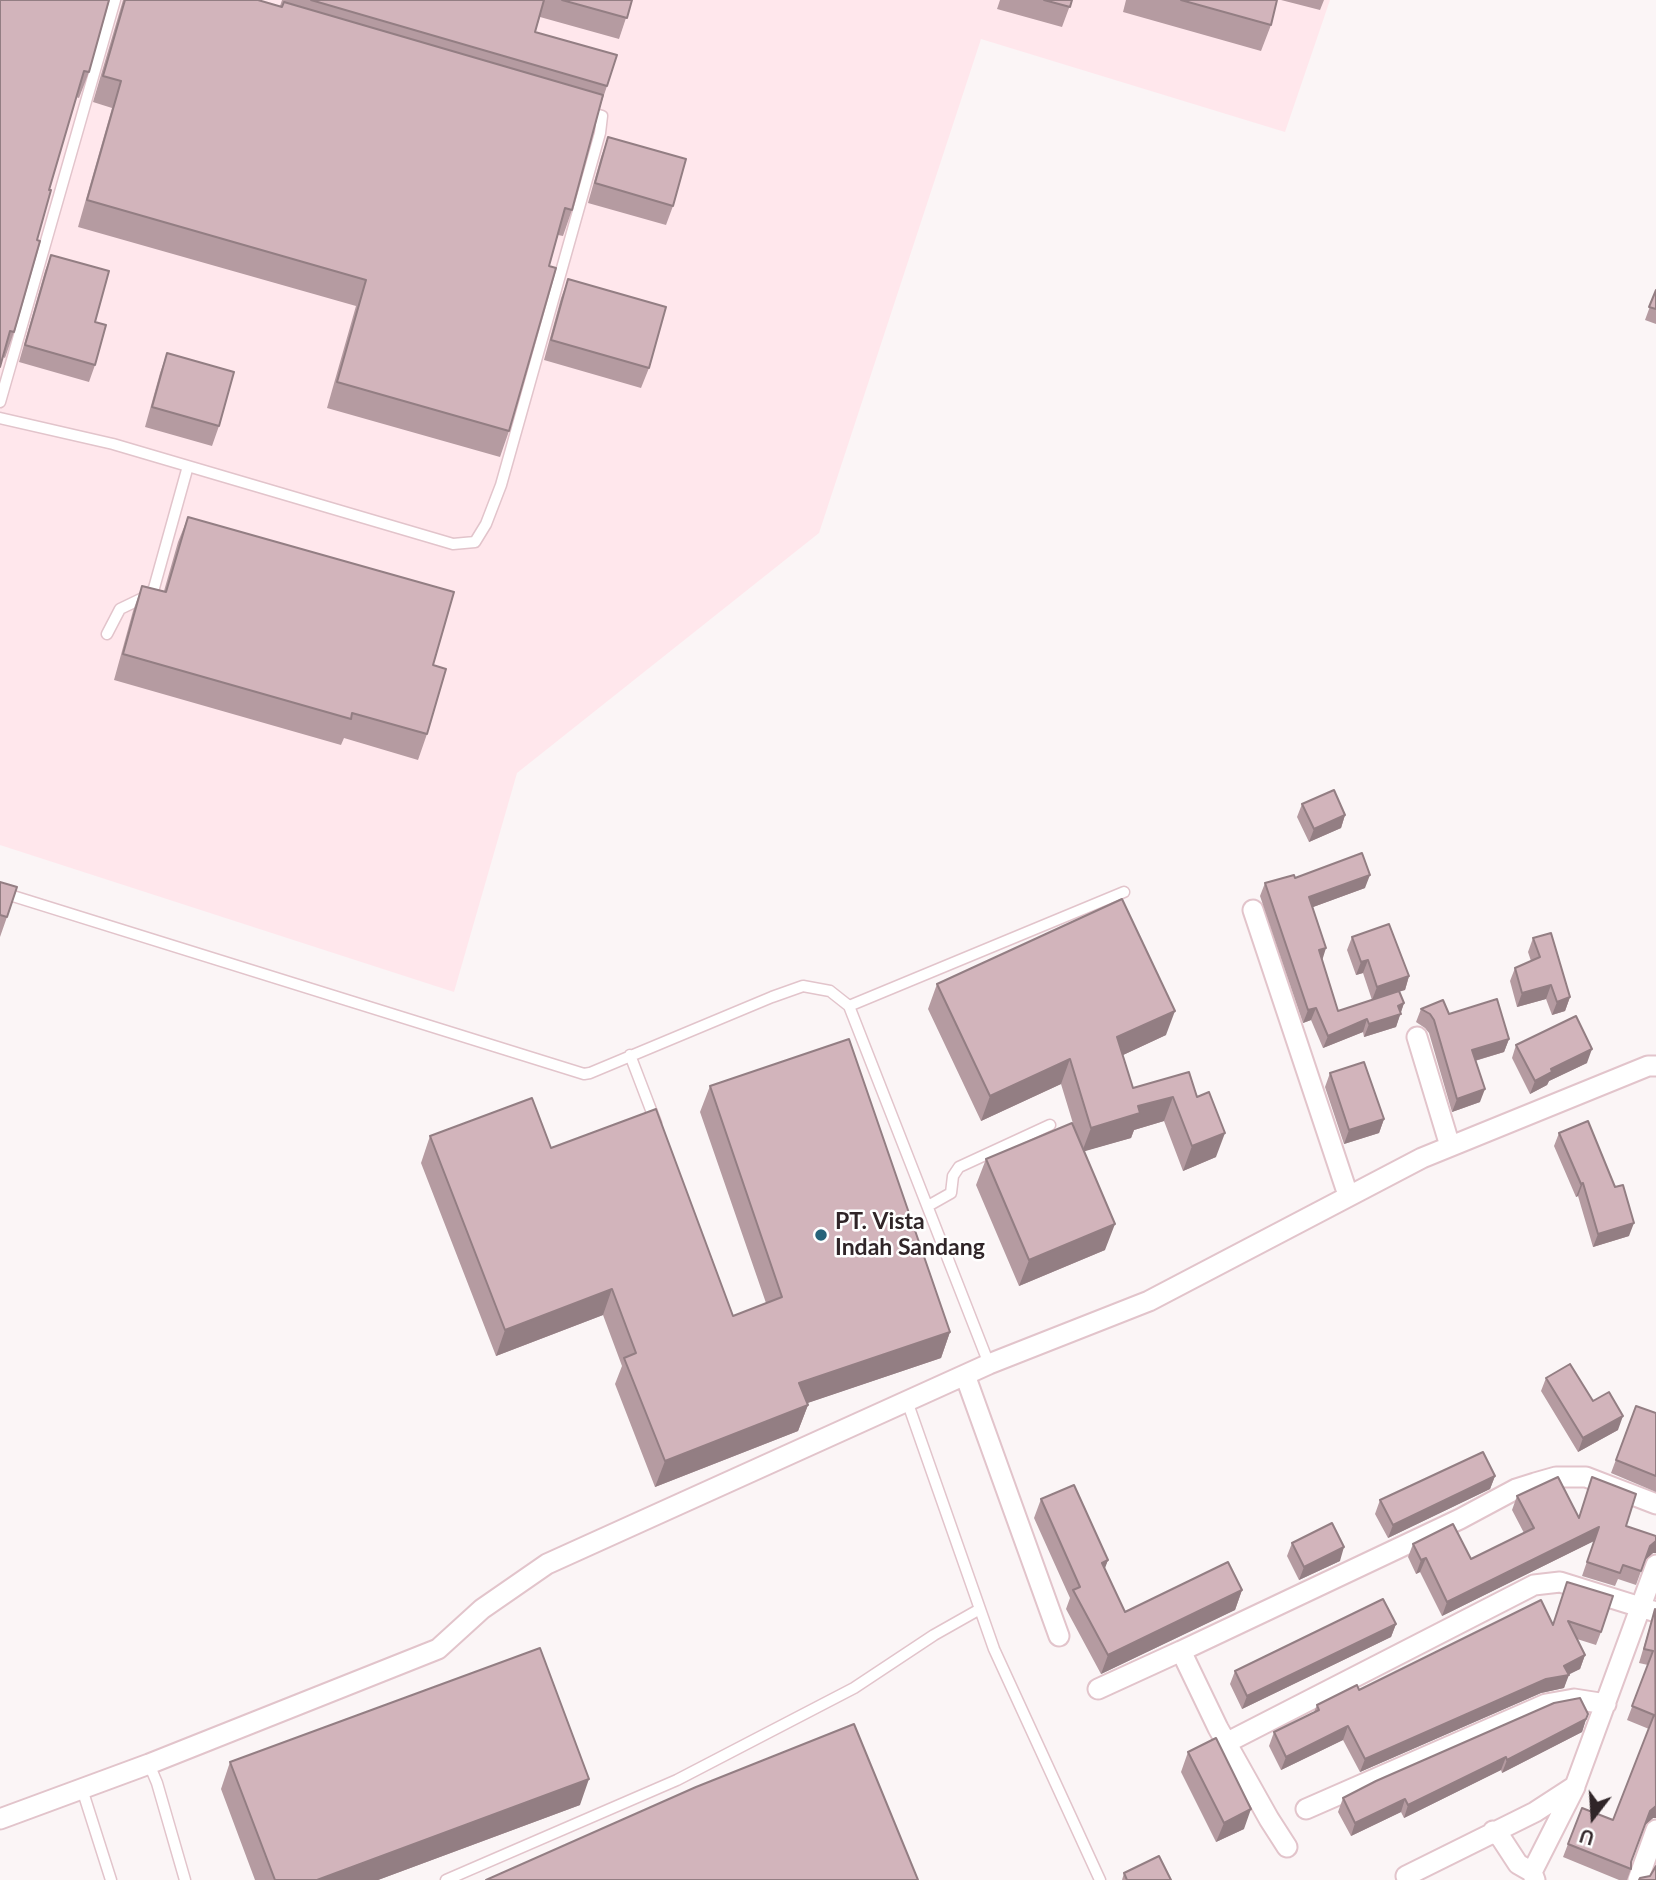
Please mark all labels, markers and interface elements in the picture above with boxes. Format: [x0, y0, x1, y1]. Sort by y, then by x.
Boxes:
place label: PT. Vista Indah Sandang [835, 1208, 985, 1262]
marker: PT. Vista Indah Sandang [813, 1227, 829, 1243]
north arrow [1558, 1782, 1628, 1852]
text: U [1577, 1825, 1597, 1851]

